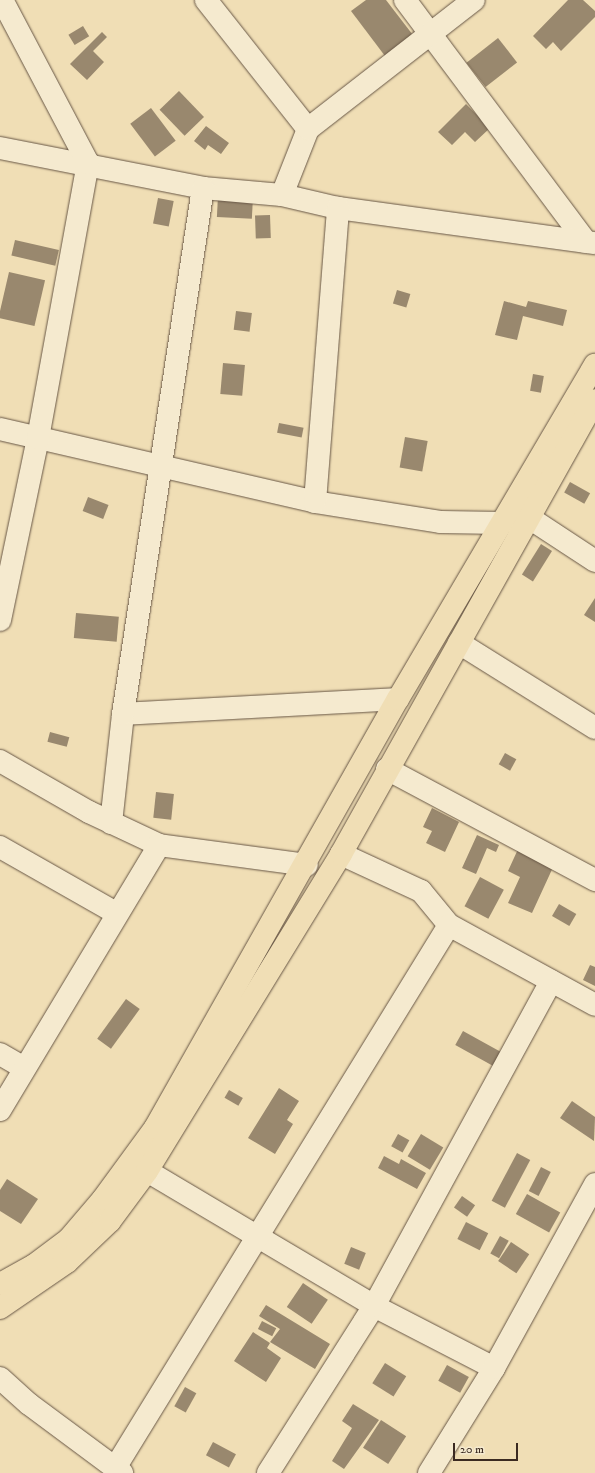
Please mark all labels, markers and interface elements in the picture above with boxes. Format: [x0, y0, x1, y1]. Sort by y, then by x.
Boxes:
scale bar [455, 1435, 520, 1461]
text: 20 m [460, 1442, 484, 1457]

